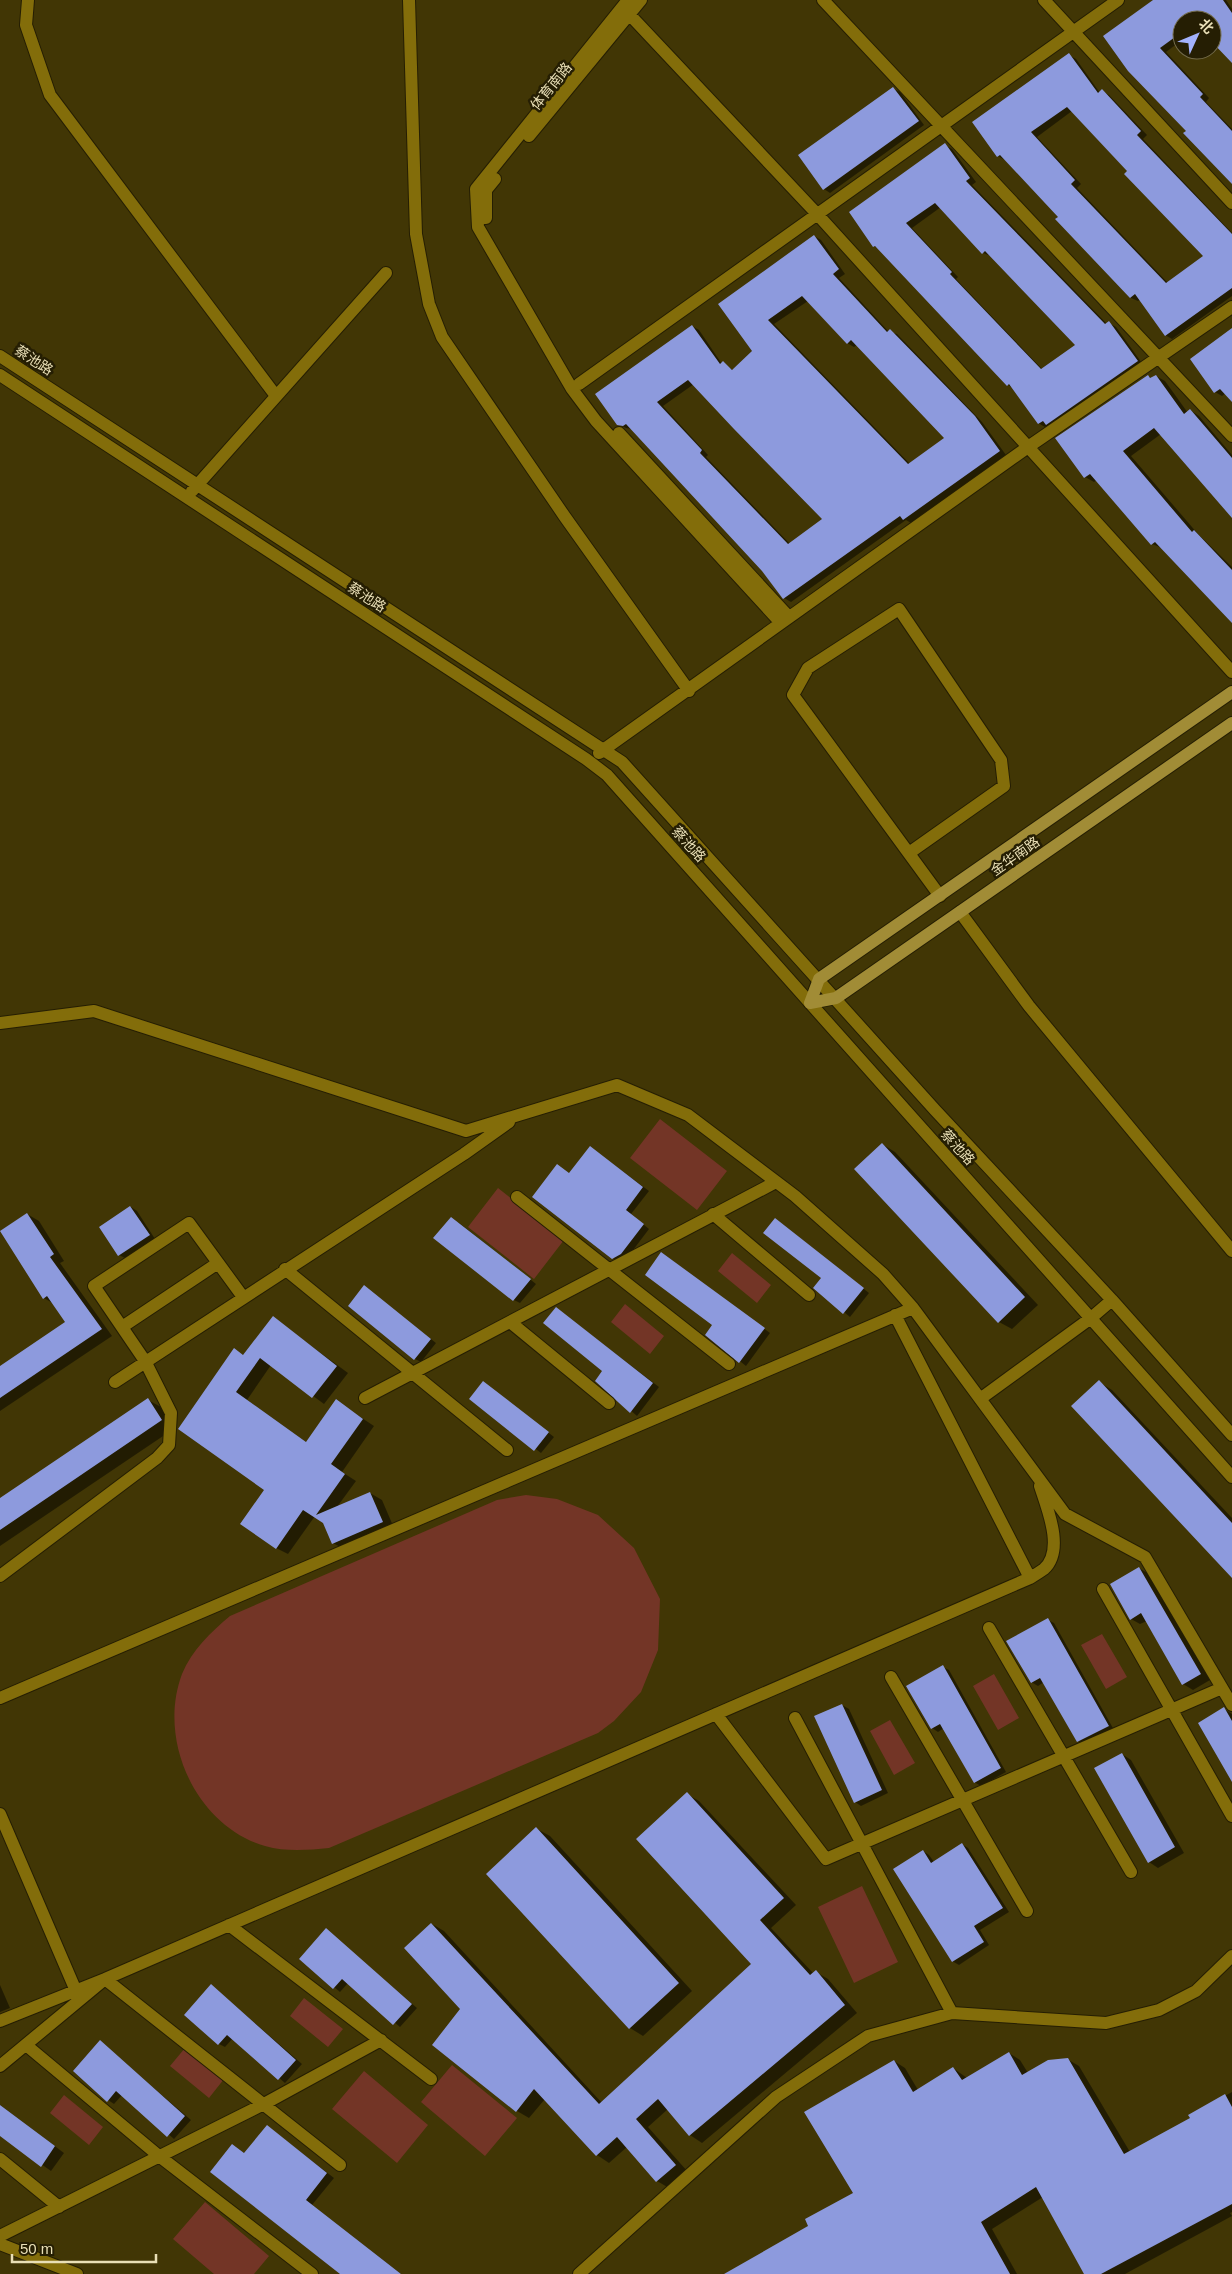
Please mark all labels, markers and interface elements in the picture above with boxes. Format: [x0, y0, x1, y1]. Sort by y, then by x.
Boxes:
north arrow [1172, 10, 1222, 60]
text: 北 [1196, 15, 1217, 37]
street label: 体育南路 [527, 59, 575, 113]
street label: 蔡池路 [12, 342, 56, 378]
street label: 蔡池路 [345, 579, 389, 615]
street label: 蔡池路 [669, 823, 709, 865]
street label: 金华南路 [987, 833, 1043, 879]
street label: 蔡池路 [938, 1126, 978, 1168]
scale bar [12, 2232, 156, 2264]
text: 50 m [20, 2240, 53, 2257]

